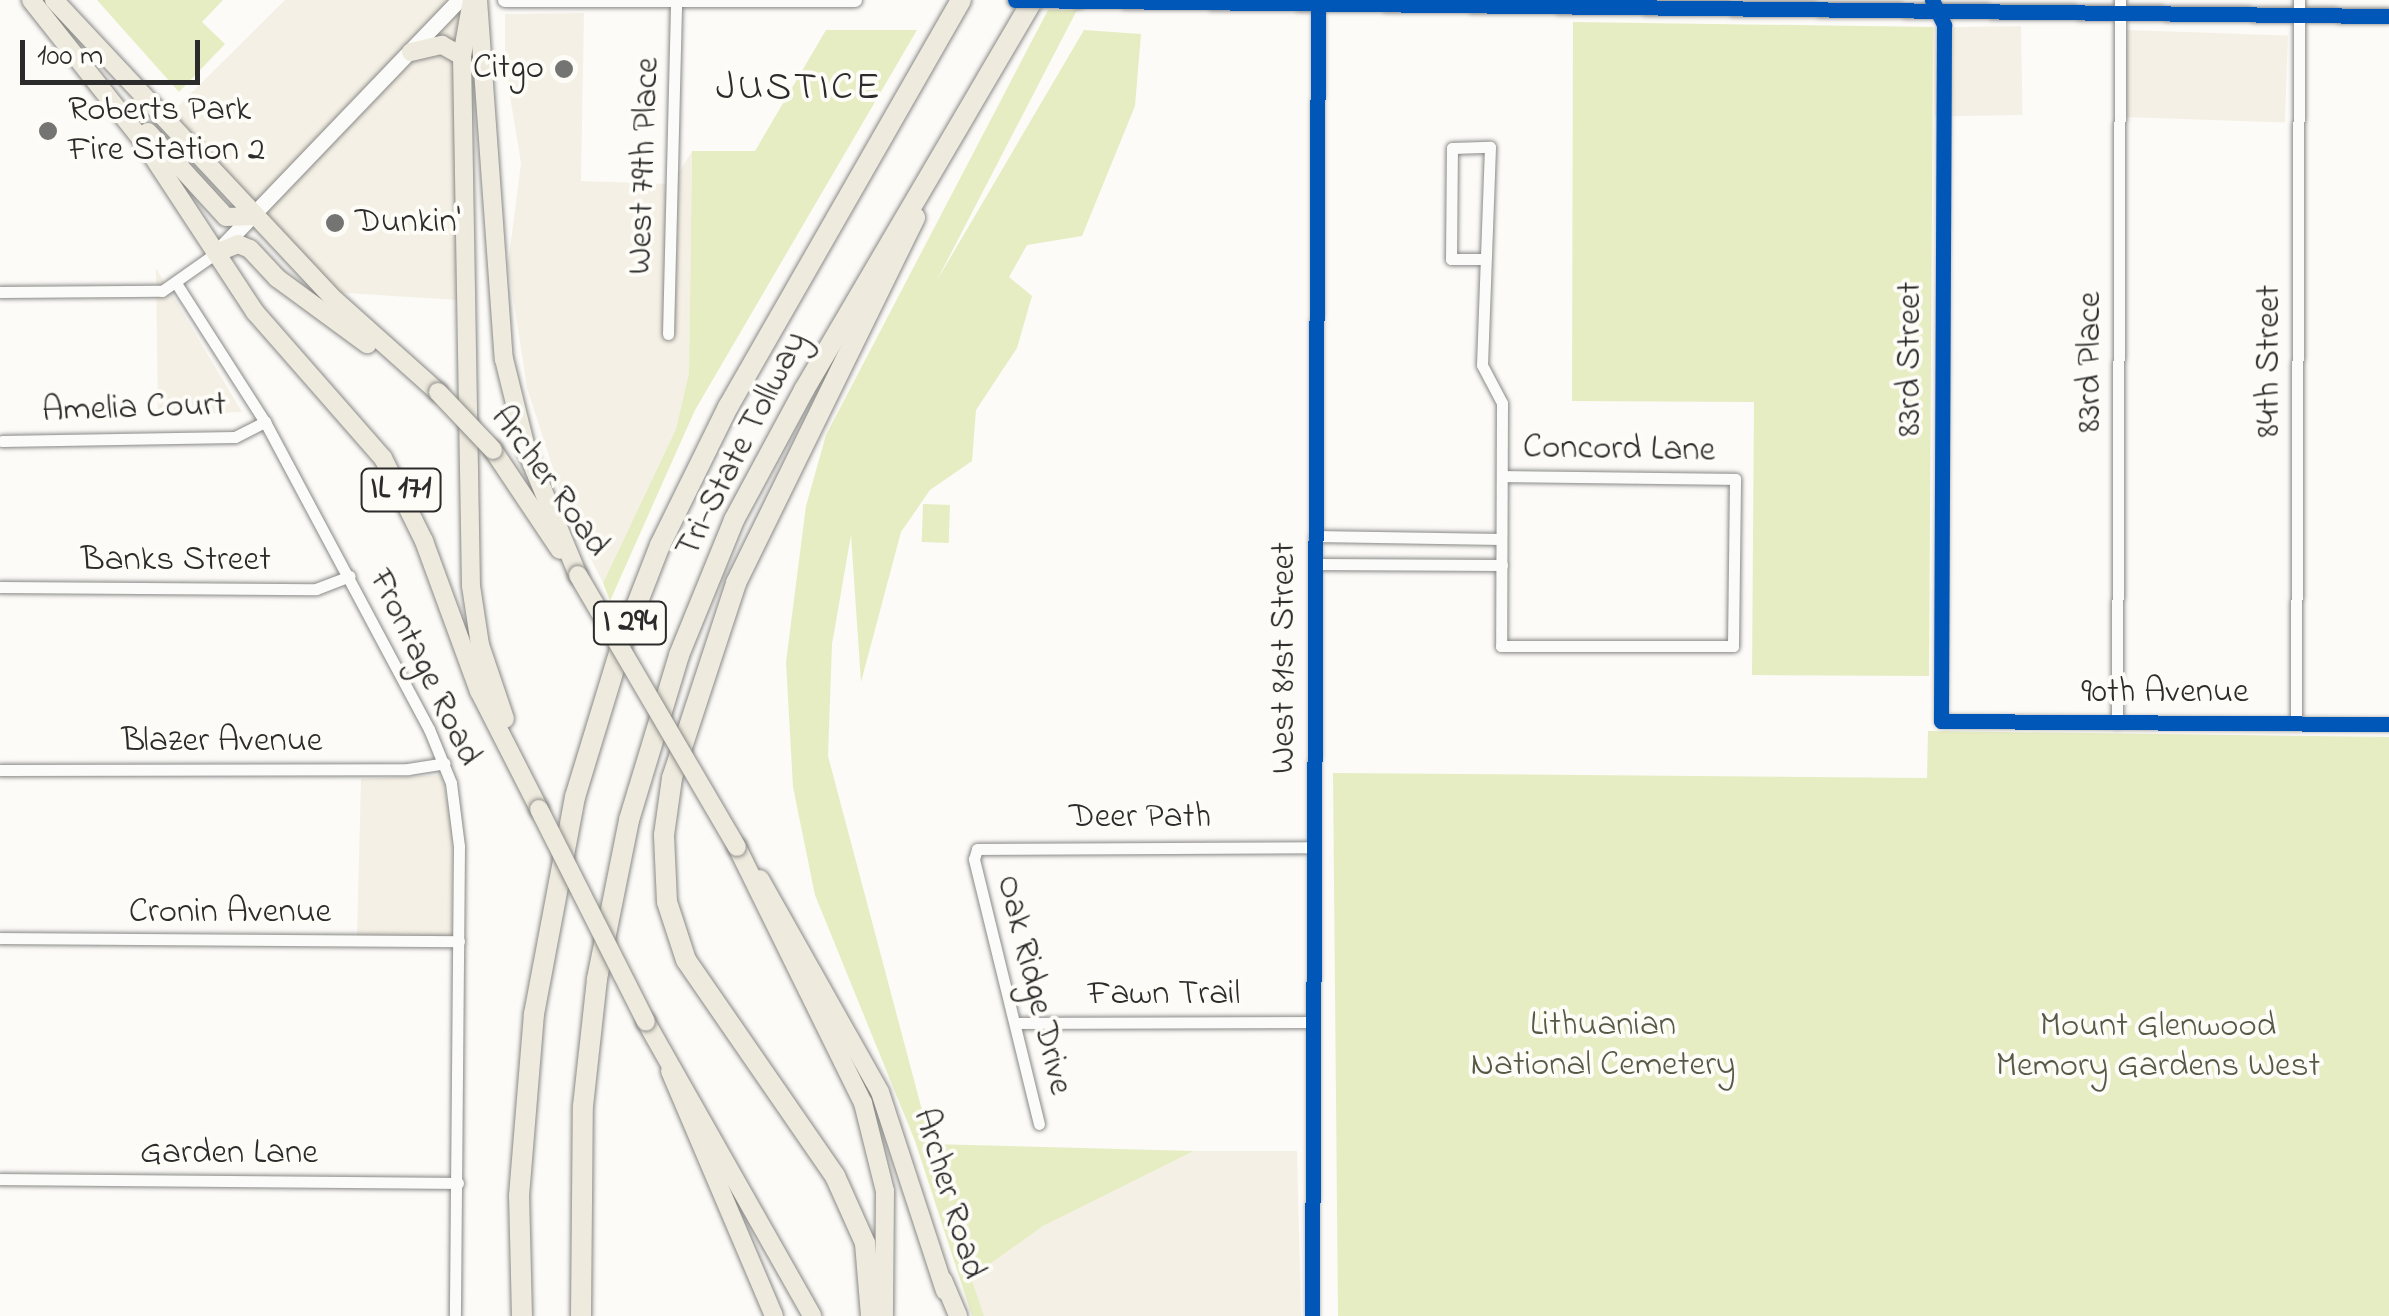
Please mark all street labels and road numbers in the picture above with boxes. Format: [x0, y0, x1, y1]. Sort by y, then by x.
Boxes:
street label: West 79th Place [620, 57, 670, 275]
street label: 83rd Street [1890, 281, 1932, 437]
street label: 84th Street [2249, 285, 2291, 437]
street label: 83rd Place [2070, 291, 2112, 433]
street label: Tri-State Tollway [668, 325, 818, 565]
street label: Amelia Court [41, 385, 227, 433]
street label: Archer Road [480, 398, 618, 566]
street label: Concord Lane [1522, 427, 1716, 473]
road number: IL 171 [358, 463, 444, 517]
street label: Banks Street [81, 540, 271, 582]
street label: West 81st Street [1264, 542, 1306, 774]
street label: Frontage Road [358, 563, 490, 773]
road number: I 294 [592, 596, 668, 650]
street label: 90th Avenue [2081, 672, 2249, 714]
street label: Blazer Avenue [122, 721, 322, 763]
street label: Deer Path [1069, 797, 1211, 839]
street label: Oak Ridge Drive [985, 871, 1081, 1099]
street label: Cronin Avenue [129, 892, 331, 934]
street label: Fawn Trail [1088, 974, 1240, 1016]
street label: Archer Road [902, 1104, 994, 1284]
street label: Garden Lane [140, 1133, 318, 1175]

